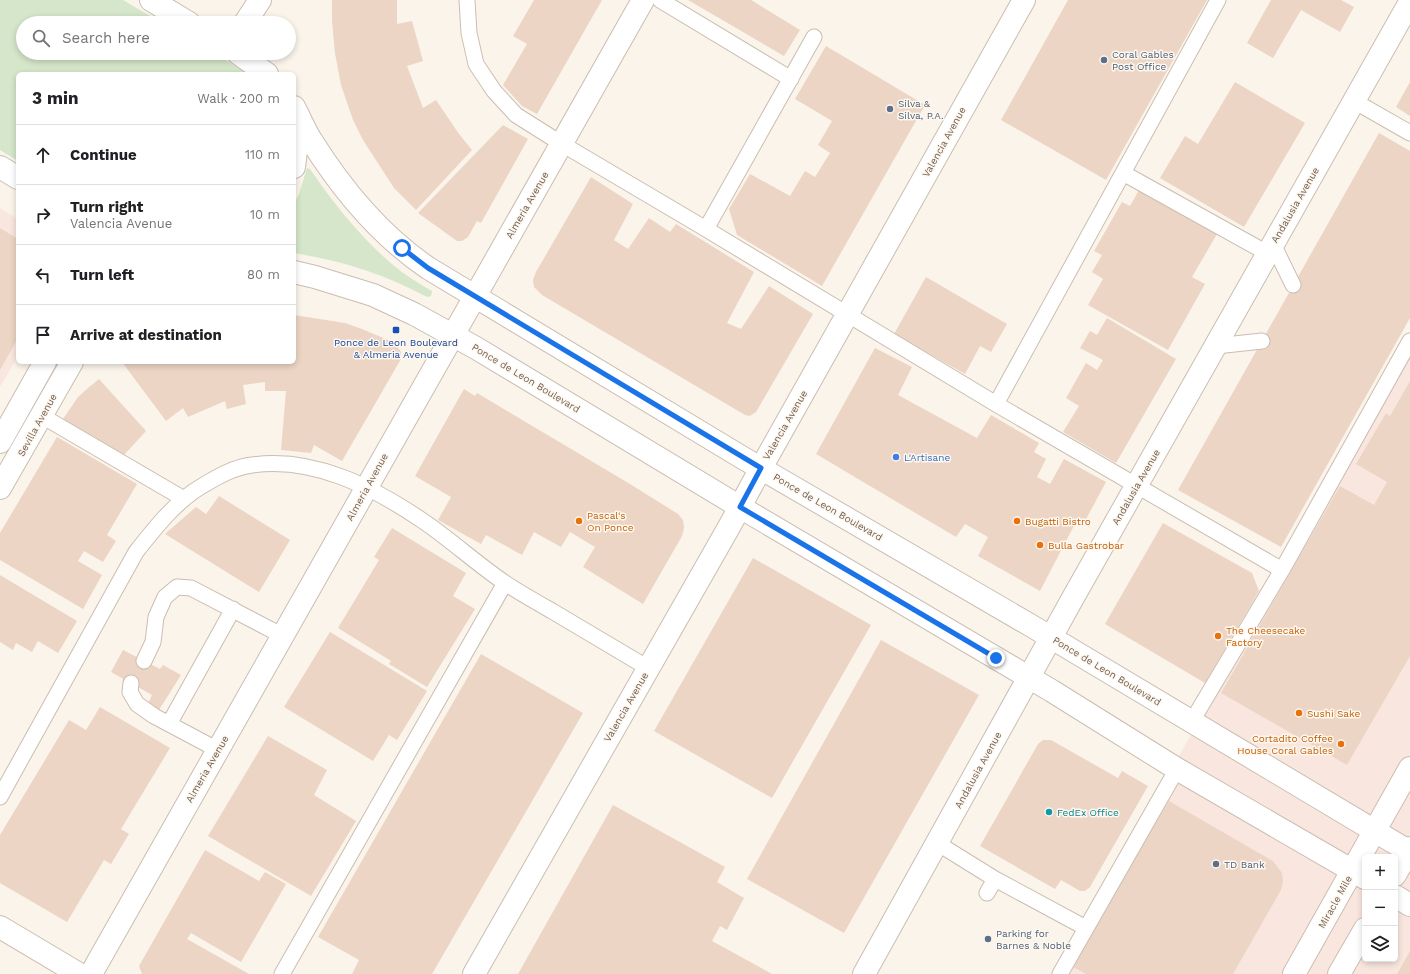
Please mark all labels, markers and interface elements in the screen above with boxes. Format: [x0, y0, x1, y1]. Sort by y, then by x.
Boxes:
search box [16, 16, 296, 60]
icon: search [30, 27, 52, 49]
text: Search here [62, 29, 150, 47]
place label: Coral Gables Post Office [1112, 49, 1174, 72]
marker: Coral Gables Post Office [1099, 55, 1109, 65]
text: 3 min [32, 88, 78, 108]
text: Walk · 200 m [197, 91, 280, 106]
place label: Silva & Silva, P.A. [898, 98, 944, 121]
marker: Silva & Silva, P.A. [885, 104, 895, 114]
street label: Valencia Avenue [920, 105, 968, 179]
icon: ahead [32, 144, 54, 166]
text: Continue [70, 146, 137, 164]
text: 110 m [245, 147, 280, 162]
street label: Andalusia Avenue [1269, 165, 1321, 245]
street label: Almeria Avenue [503, 169, 551, 240]
text: Turn right [70, 198, 143, 216]
icon: right [32, 204, 54, 226]
text: 10 m [250, 207, 280, 222]
text: Valencia Avenue [70, 216, 172, 231]
route start [393, 239, 411, 257]
icon: left [32, 264, 54, 286]
text: Turn left [70, 266, 134, 284]
text: 80 m [247, 267, 280, 282]
icon: arrive [32, 324, 54, 346]
marker: Ponce de Leon Boulevard & Almeria Avenue [391, 325, 401, 335]
text: Arrive at destination [70, 326, 222, 344]
place label: Ponce de Leon Boulevard & Almeria Avenue [334, 337, 458, 360]
street label: Ponce de Leon Boulevard [470, 341, 582, 415]
street label: Valencia Avenue [761, 388, 810, 462]
street label: Sevilla Avenue [15, 392, 59, 458]
street label: Andalusia Avenue [1110, 447, 1162, 527]
street label: Almeria Avenue [344, 451, 390, 523]
marker: L'Artisane [891, 452, 901, 462]
place label: L'Artisane [904, 452, 950, 463]
street label: Ponce de Leon Boulevard [772, 471, 884, 543]
place label: Pascal's On Ponce [587, 510, 634, 533]
marker: Pascal's On Ponce [574, 516, 584, 526]
marker: Bugatti Bistro [1012, 516, 1022, 526]
place label: Bugatti Bistro [1025, 516, 1091, 527]
marker: Bulla Gastrobar [1035, 540, 1045, 550]
place label: Bulla Gastrobar [1048, 540, 1124, 551]
place label: The Cheesecake Factory [1226, 625, 1306, 648]
marker: The Cheesecake Factory [1213, 631, 1223, 641]
street label: Ponce de Leon Boulevard [1051, 634, 1163, 708]
route end [987, 649, 1005, 667]
street label: Valencia Avenue [602, 670, 651, 744]
marker: Sushi Sake [1294, 708, 1304, 718]
place label: Sushi Sake [1307, 708, 1361, 719]
street label: Andalusia Avenue [952, 730, 1004, 810]
street label: Almeria Avenue [183, 733, 231, 804]
place label: Cortadito Coffee House Coral Gables [1237, 733, 1333, 756]
marker: Cortadito Coffee House Coral Gables [1336, 739, 1346, 749]
marker: FedEx Office [1044, 807, 1054, 817]
place label: FedEx Office [1057, 807, 1119, 818]
map controls [1362, 854, 1398, 962]
button: + [1362, 854, 1398, 890]
marker: TD Bank [1211, 859, 1221, 869]
place label: TD Bank [1224, 859, 1265, 870]
street label: Miracle Mile [1316, 873, 1354, 930]
button: − [1362, 890, 1398, 926]
button: layers [1362, 926, 1398, 962]
place label: Parking for Barnes & Noble [996, 928, 1071, 951]
marker: Parking for Barnes & Noble [983, 934, 993, 944]

